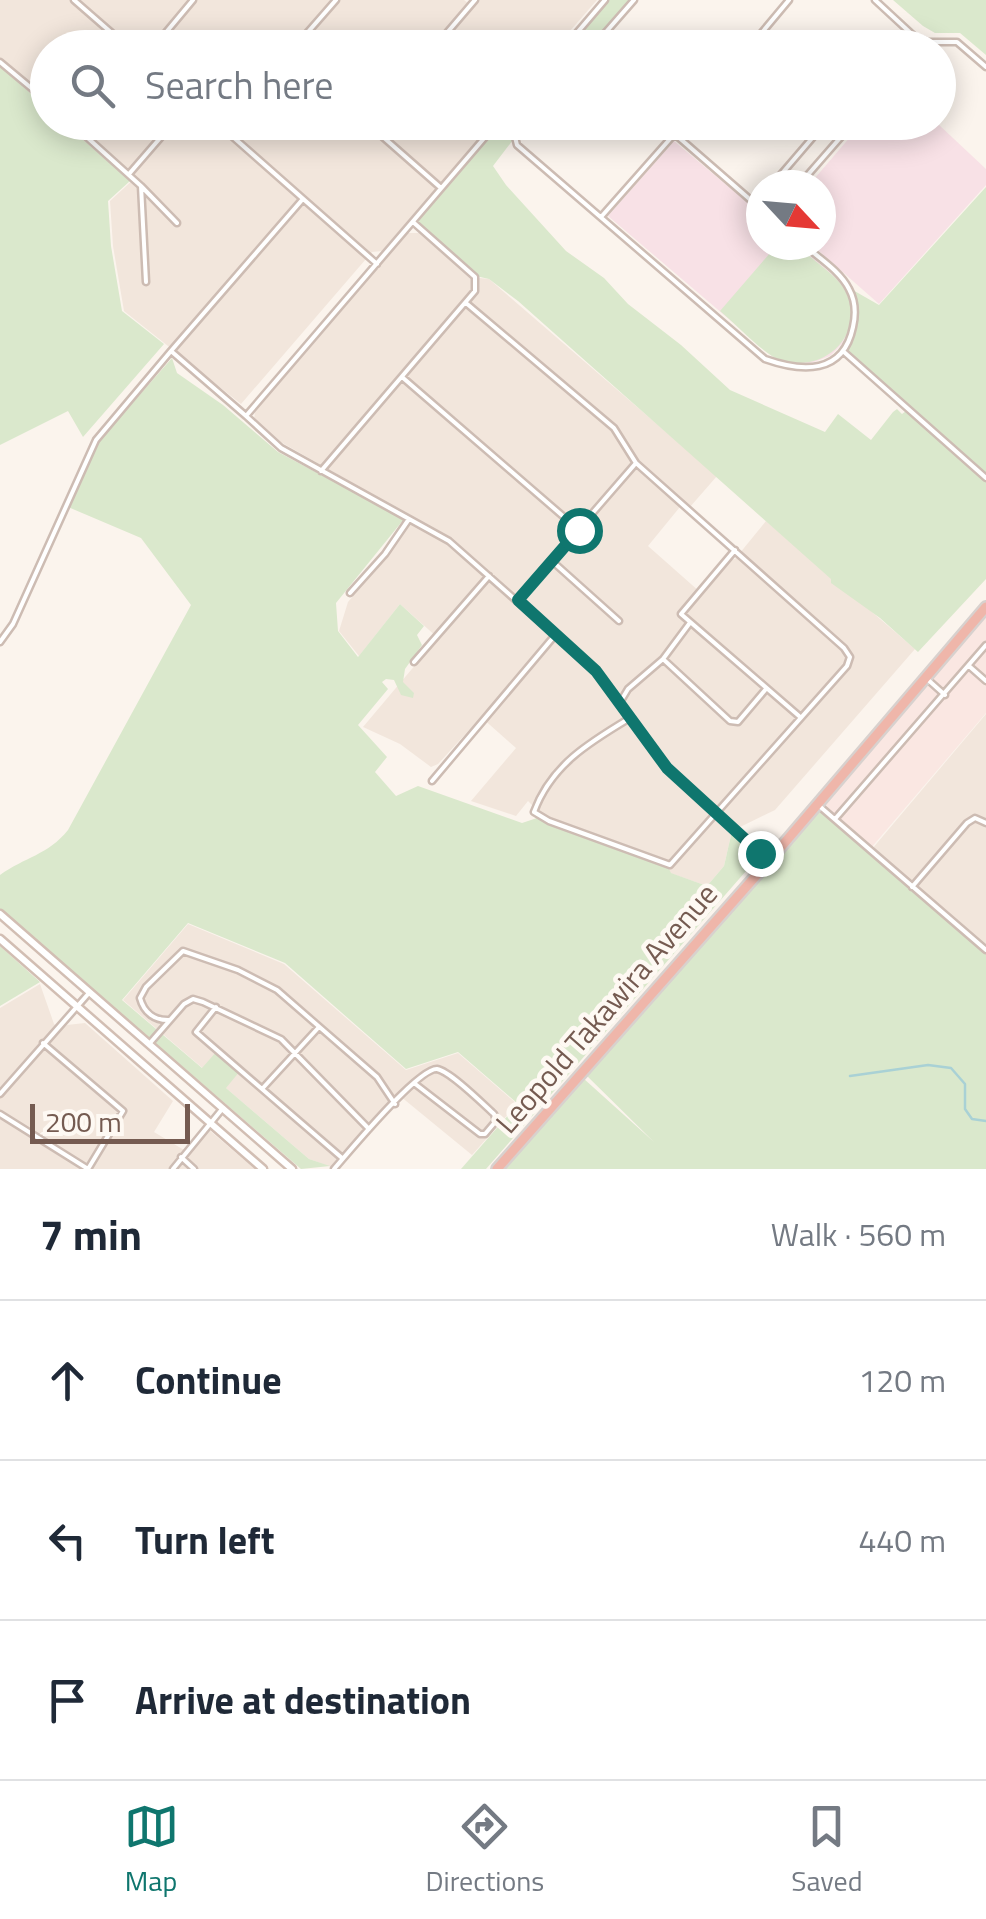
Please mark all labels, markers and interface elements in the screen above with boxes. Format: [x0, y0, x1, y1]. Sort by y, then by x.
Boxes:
search box [30, 30, 956, 140]
text: Search here [145, 56, 333, 114]
icon: search [65, 58, 120, 113]
north arrow [746, 170, 836, 260]
route start [557, 508, 603, 554]
route end [738, 831, 784, 877]
street label: Leopold Takawira Avenue [484, 873, 728, 1143]
scale bar [30, 1099, 190, 1144]
text: 200 m [45, 1100, 122, 1143]
text: 7 min [40, 1202, 142, 1266]
text: Walk · 560 m [771, 1210, 946, 1258]
text: Continue [135, 1351, 282, 1409]
icon: ahead [40, 1353, 95, 1408]
text: 120 m [858, 1356, 946, 1404]
text: Turn left [135, 1511, 275, 1569]
icon: left [40, 1513, 95, 1568]
text: 440 m [858, 1516, 946, 1564]
text: Arrive at destination [135, 1671, 471, 1729]
icon: arrive [40, 1673, 95, 1728]
tab: Map [124, 1799, 179, 1902]
tab: Directions [426, 1799, 544, 1902]
tab: Saved [791, 1799, 862, 1902]

